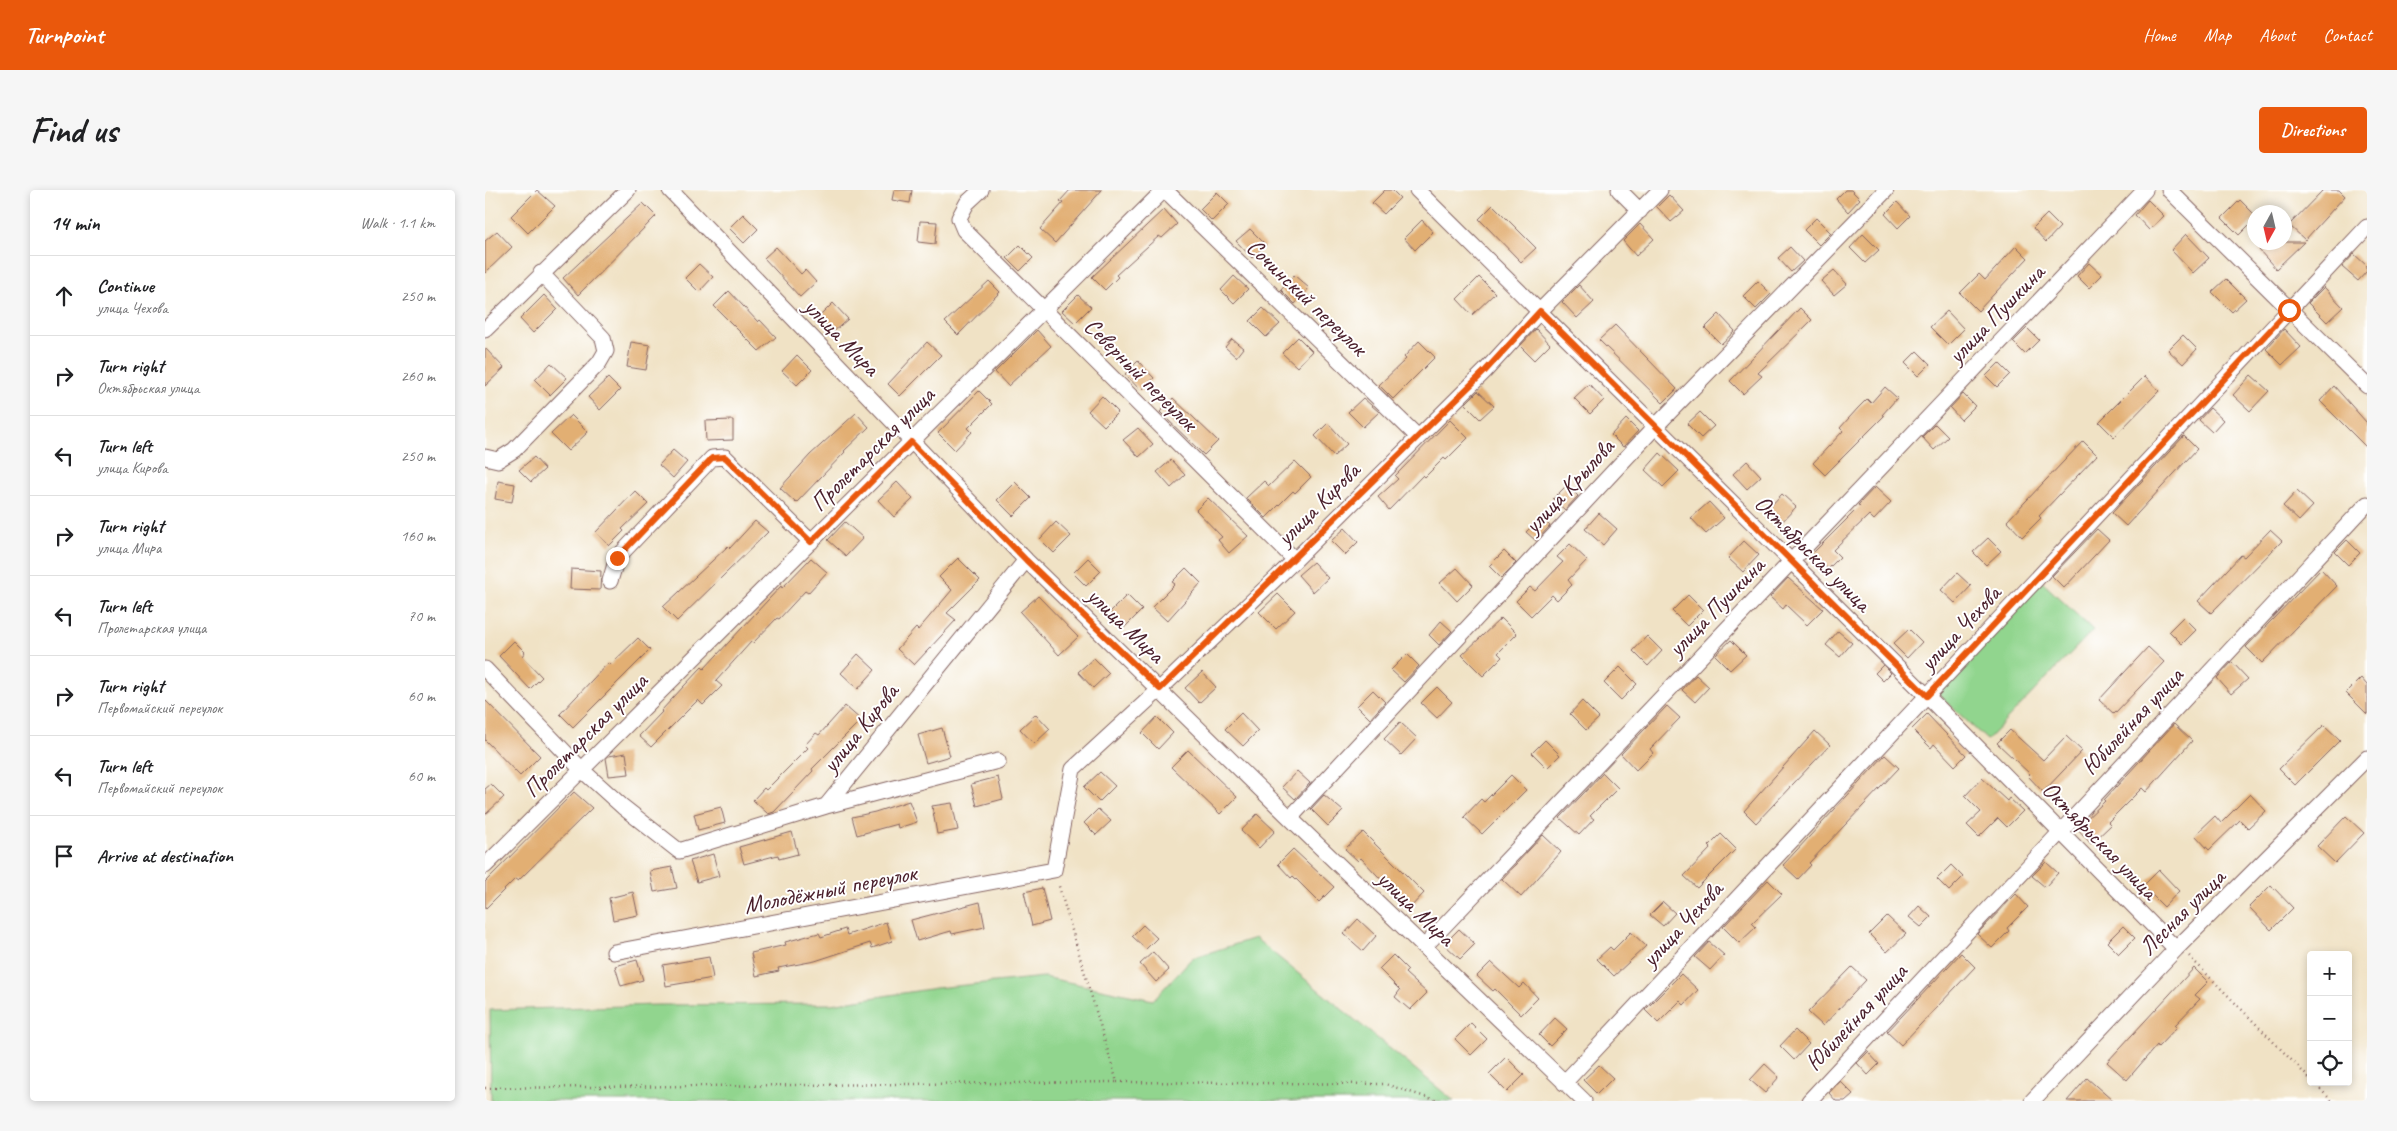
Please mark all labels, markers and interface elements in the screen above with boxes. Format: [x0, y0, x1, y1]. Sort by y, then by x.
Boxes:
text: Turnpoint [25, 20, 104, 50]
text: Home [2143, 24, 2176, 46]
text: Map [2204, 24, 2231, 46]
text: About [2259, 24, 2295, 46]
text: Contact [2323, 24, 2372, 46]
button: Directions [2259, 107, 2367, 153]
text: Find us [30, 108, 117, 153]
north arrow [2247, 205, 2292, 250]
text: 14 min [50, 210, 100, 236]
text: Walk · 1.1 km [360, 213, 435, 233]
street label: Сочинский переулок [1240, 232, 1375, 364]
street label: улица Пушкина [1940, 256, 2052, 371]
text: Continue [97, 274, 154, 298]
icon: ahead [50, 282, 78, 310]
text: 250 m [401, 286, 435, 306]
street label: улица Мира [796, 290, 887, 383]
text: улица Чехова [97, 298, 168, 318]
route start [2278, 299, 2301, 322]
street label: Северный переулок [1078, 311, 1206, 439]
text: Turn right [97, 354, 164, 378]
icon: right [50, 362, 78, 390]
text: 260 m [401, 366, 435, 386]
text: Октябрьская улица [97, 378, 199, 398]
street label: Пролетарская улица [803, 379, 942, 518]
street label: улица Крылова [1516, 431, 1621, 541]
text: Turn left [97, 434, 152, 458]
icon: left [50, 442, 78, 470]
text: 250 m [401, 446, 435, 466]
street label: улица Кирова [1269, 454, 1368, 553]
text: улица Кирова [97, 458, 168, 478]
street label: Октябрьская улица [1748, 488, 1879, 619]
text: Turn right [97, 514, 164, 538]
icon: right [50, 522, 78, 550]
text: 160 m [401, 526, 435, 546]
text: улица Мира [97, 538, 161, 558]
route end [606, 547, 629, 570]
street label: улица Пушкина [1660, 549, 1772, 664]
street label: улица Чехова [1911, 577, 2009, 678]
street label: улица Мира [1079, 579, 1172, 670]
text: Turn left [97, 594, 152, 618]
icon: left [50, 602, 78, 630]
text: 70 m [408, 606, 435, 626]
text: Пролетарская улица [97, 618, 206, 638]
street label: Юбилейная улица [2075, 660, 2190, 781]
street label: Пролетарская улица [516, 665, 655, 804]
text: Turn right [97, 674, 164, 698]
street label: улица Кирова [814, 676, 906, 780]
icon: right [50, 682, 78, 710]
text: 60 m [408, 686, 435, 706]
text: Первомайский переулок [97, 698, 222, 718]
text: Turn left [97, 754, 152, 778]
icon: left [50, 762, 78, 790]
text: 60 m [408, 766, 435, 786]
street label: Октябрьская улица [2036, 774, 2166, 907]
text: Первомайский переулок [97, 778, 222, 798]
icon: arrive [50, 842, 78, 870]
text: Arrive at destination [97, 844, 233, 868]
street label: Молодёжный переулок [741, 857, 921, 920]
street label: Лесная улица [2133, 861, 2233, 961]
street label: улица Мира [1369, 862, 1462, 953]
street label: улица Чехова [1633, 873, 1731, 974]
map controls [2307, 951, 2352, 1086]
button: + [2307, 951, 2352, 996]
street label: Юбилейная улица [1799, 956, 1914, 1077]
button: − [2307, 996, 2352, 1041]
button: locate [2307, 1041, 2352, 1086]

